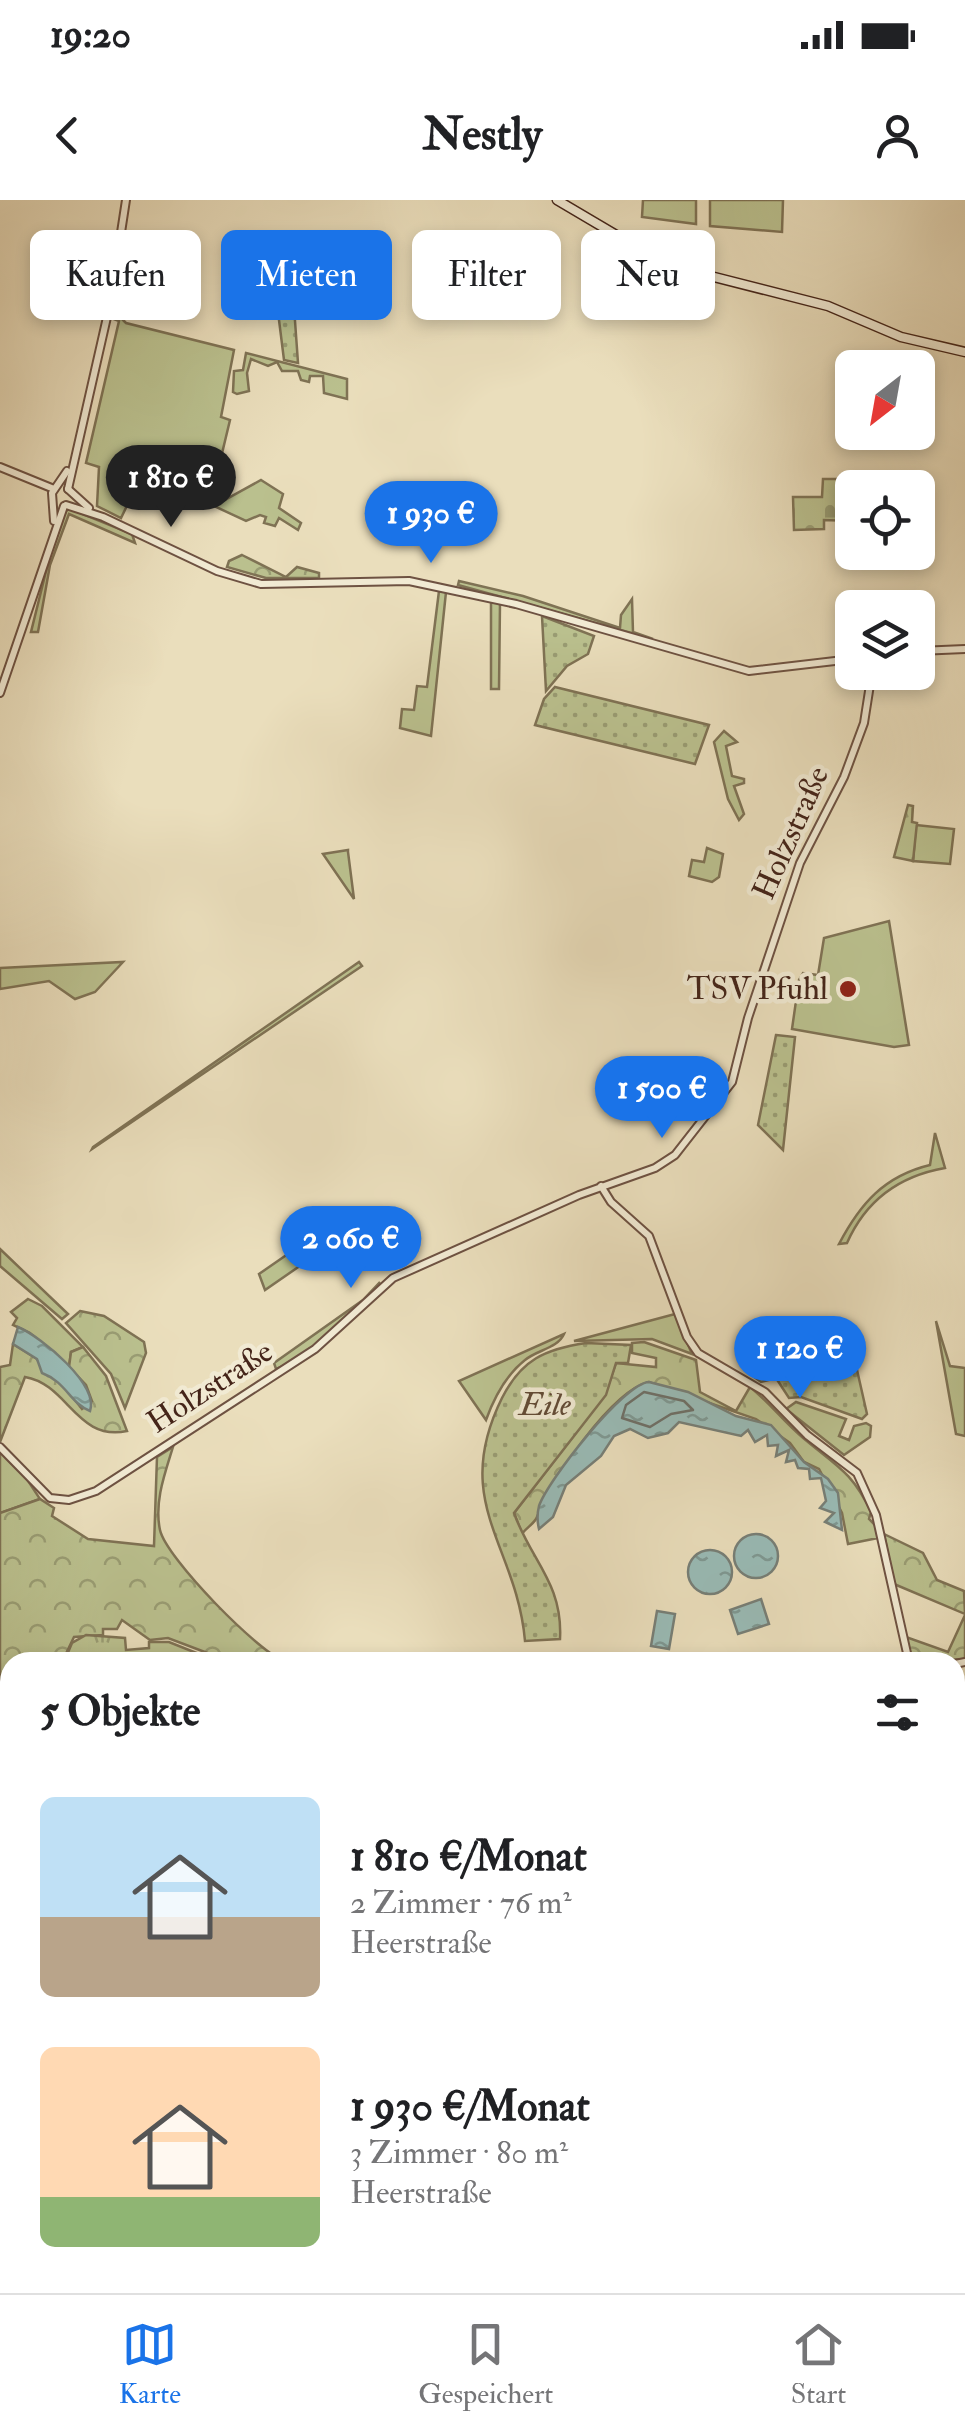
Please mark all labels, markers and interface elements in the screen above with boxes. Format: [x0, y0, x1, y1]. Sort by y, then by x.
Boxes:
text: 19:20 [50, 11, 131, 59]
text: Nestly [423, 107, 542, 163]
icon: back [40, 108, 95, 163]
icon: person [870, 108, 925, 163]
chip: Kaufen [30, 230, 201, 320]
chip: Mieten [221, 230, 392, 320]
chip: Filter [412, 230, 561, 320]
chip: Neu [581, 230, 715, 320]
north arrow [835, 350, 935, 450]
map controls [835, 350, 935, 690]
pin: 1 810 € [79, 445, 263, 530]
text: 1 810 € [128, 457, 214, 497]
button: locate [835, 470, 935, 570]
pin: 1 930 € [339, 481, 523, 566]
text: 1 930 € [387, 493, 475, 533]
button: layers [835, 590, 935, 690]
street label: Holzstraße [744, 760, 838, 906]
place label: TSV Pfuhl [687, 969, 828, 1009]
marker: TSV Pfuhl [837, 978, 859, 1000]
pin: 1 500 € [570, 1056, 754, 1141]
text: 1 500 € [617, 1068, 707, 1108]
pin: 2 060 € [259, 1206, 443, 1291]
text: 2 060 € [302, 1218, 400, 1258]
pin: 1 120 € [708, 1316, 892, 1401]
text: 1 120 € [756, 1328, 844, 1368]
street label: Holzstraße [140, 1332, 280, 1442]
park label: Eile [517, 1385, 571, 1425]
icon: filters [870, 1685, 925, 1740]
text: 5 Objekte [40, 1686, 200, 1738]
text: 1 810 €/Monat [350, 1831, 587, 1883]
icon: home [120, 1837, 240, 1957]
text: 2 Zimmer · 76 m² [350, 1883, 571, 1923]
text: Heerstraße [350, 1923, 492, 1963]
text: 1 930 €/Monat [350, 2081, 590, 2133]
icon: home [120, 2087, 240, 2207]
text: 3 Zimmer · 80 m² [350, 2133, 568, 2173]
text: Heerstraße [350, 2173, 492, 2213]
tab: Karte [119, 2317, 181, 2412]
tab: Gespeichert [418, 2317, 553, 2412]
tab: Start [791, 2317, 846, 2412]

